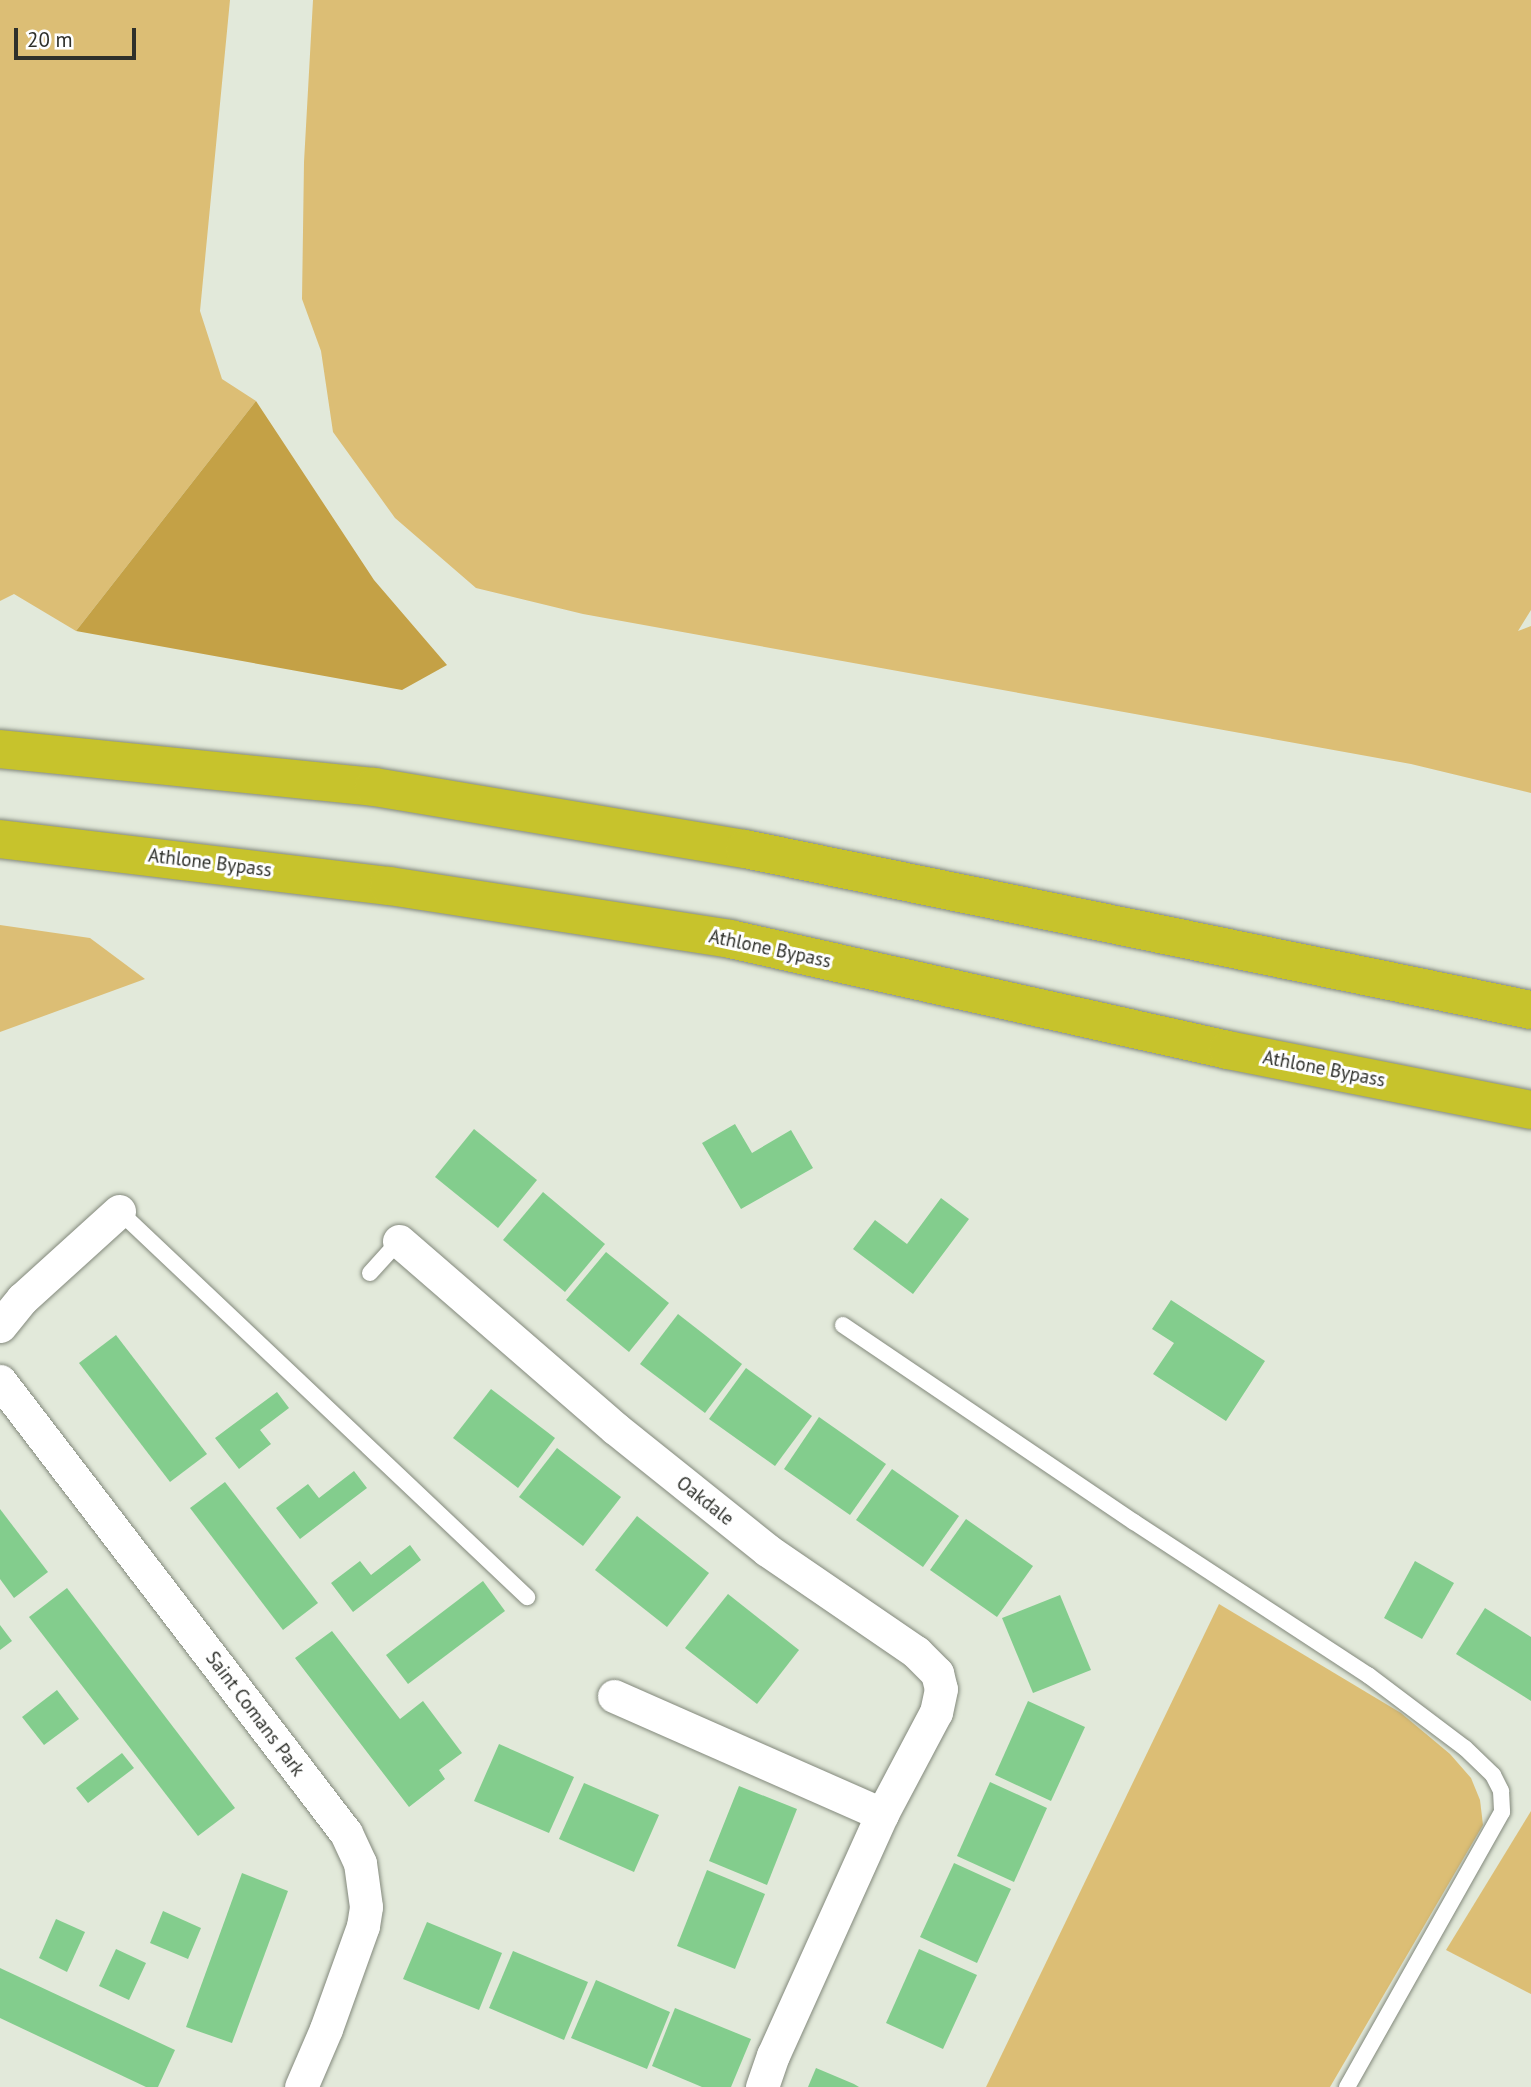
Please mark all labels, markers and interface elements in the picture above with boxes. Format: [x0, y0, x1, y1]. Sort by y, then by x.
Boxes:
scale bar [18, 14, 140, 58]
text: 20 m [27, 26, 73, 53]
street label: Athlone Bypass [147, 844, 273, 882]
street label: Athlone Bypass [707, 925, 833, 973]
street label: Athlone Bypass [1261, 1046, 1387, 1092]
street label: Oakdale [672, 1472, 738, 1530]
street label: Saint Comans Park [201, 1647, 309, 1781]

